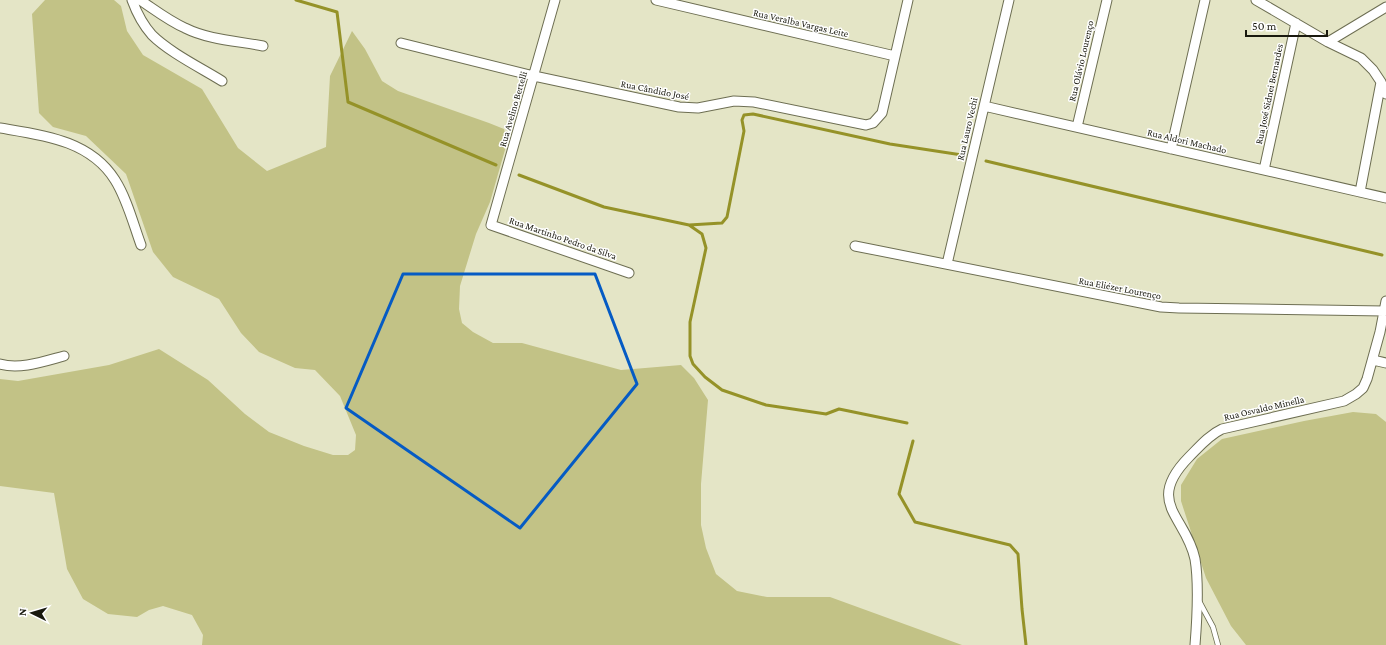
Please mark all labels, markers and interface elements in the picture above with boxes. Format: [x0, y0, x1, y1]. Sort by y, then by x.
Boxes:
street label: Rua Veralba Vargas Leite [752, 7, 850, 39]
scale bar [1246, 12, 1327, 38]
street label: Rua Olávio Lourenço [1066, 19, 1096, 102]
text: 50 m [1252, 19, 1277, 33]
street label: Rua José Sidnei Bernardes [1253, 43, 1285, 145]
street label: Rua Avelino Bertelli [497, 70, 529, 148]
street label: Rua Cândido José [620, 78, 691, 102]
street label: Rua Lauro Vechi [954, 96, 980, 161]
street label: Rua Aldori Machado [1146, 127, 1228, 155]
street label: Rua Martinho Pedro da Silva [508, 214, 618, 262]
street label: Rua Eliézer Lourenço [1078, 275, 1162, 301]
street label: Rua Osvaldo Minella [1223, 393, 1306, 423]
north arrow [12, 593, 52, 633]
text: N [16, 607, 28, 616]

